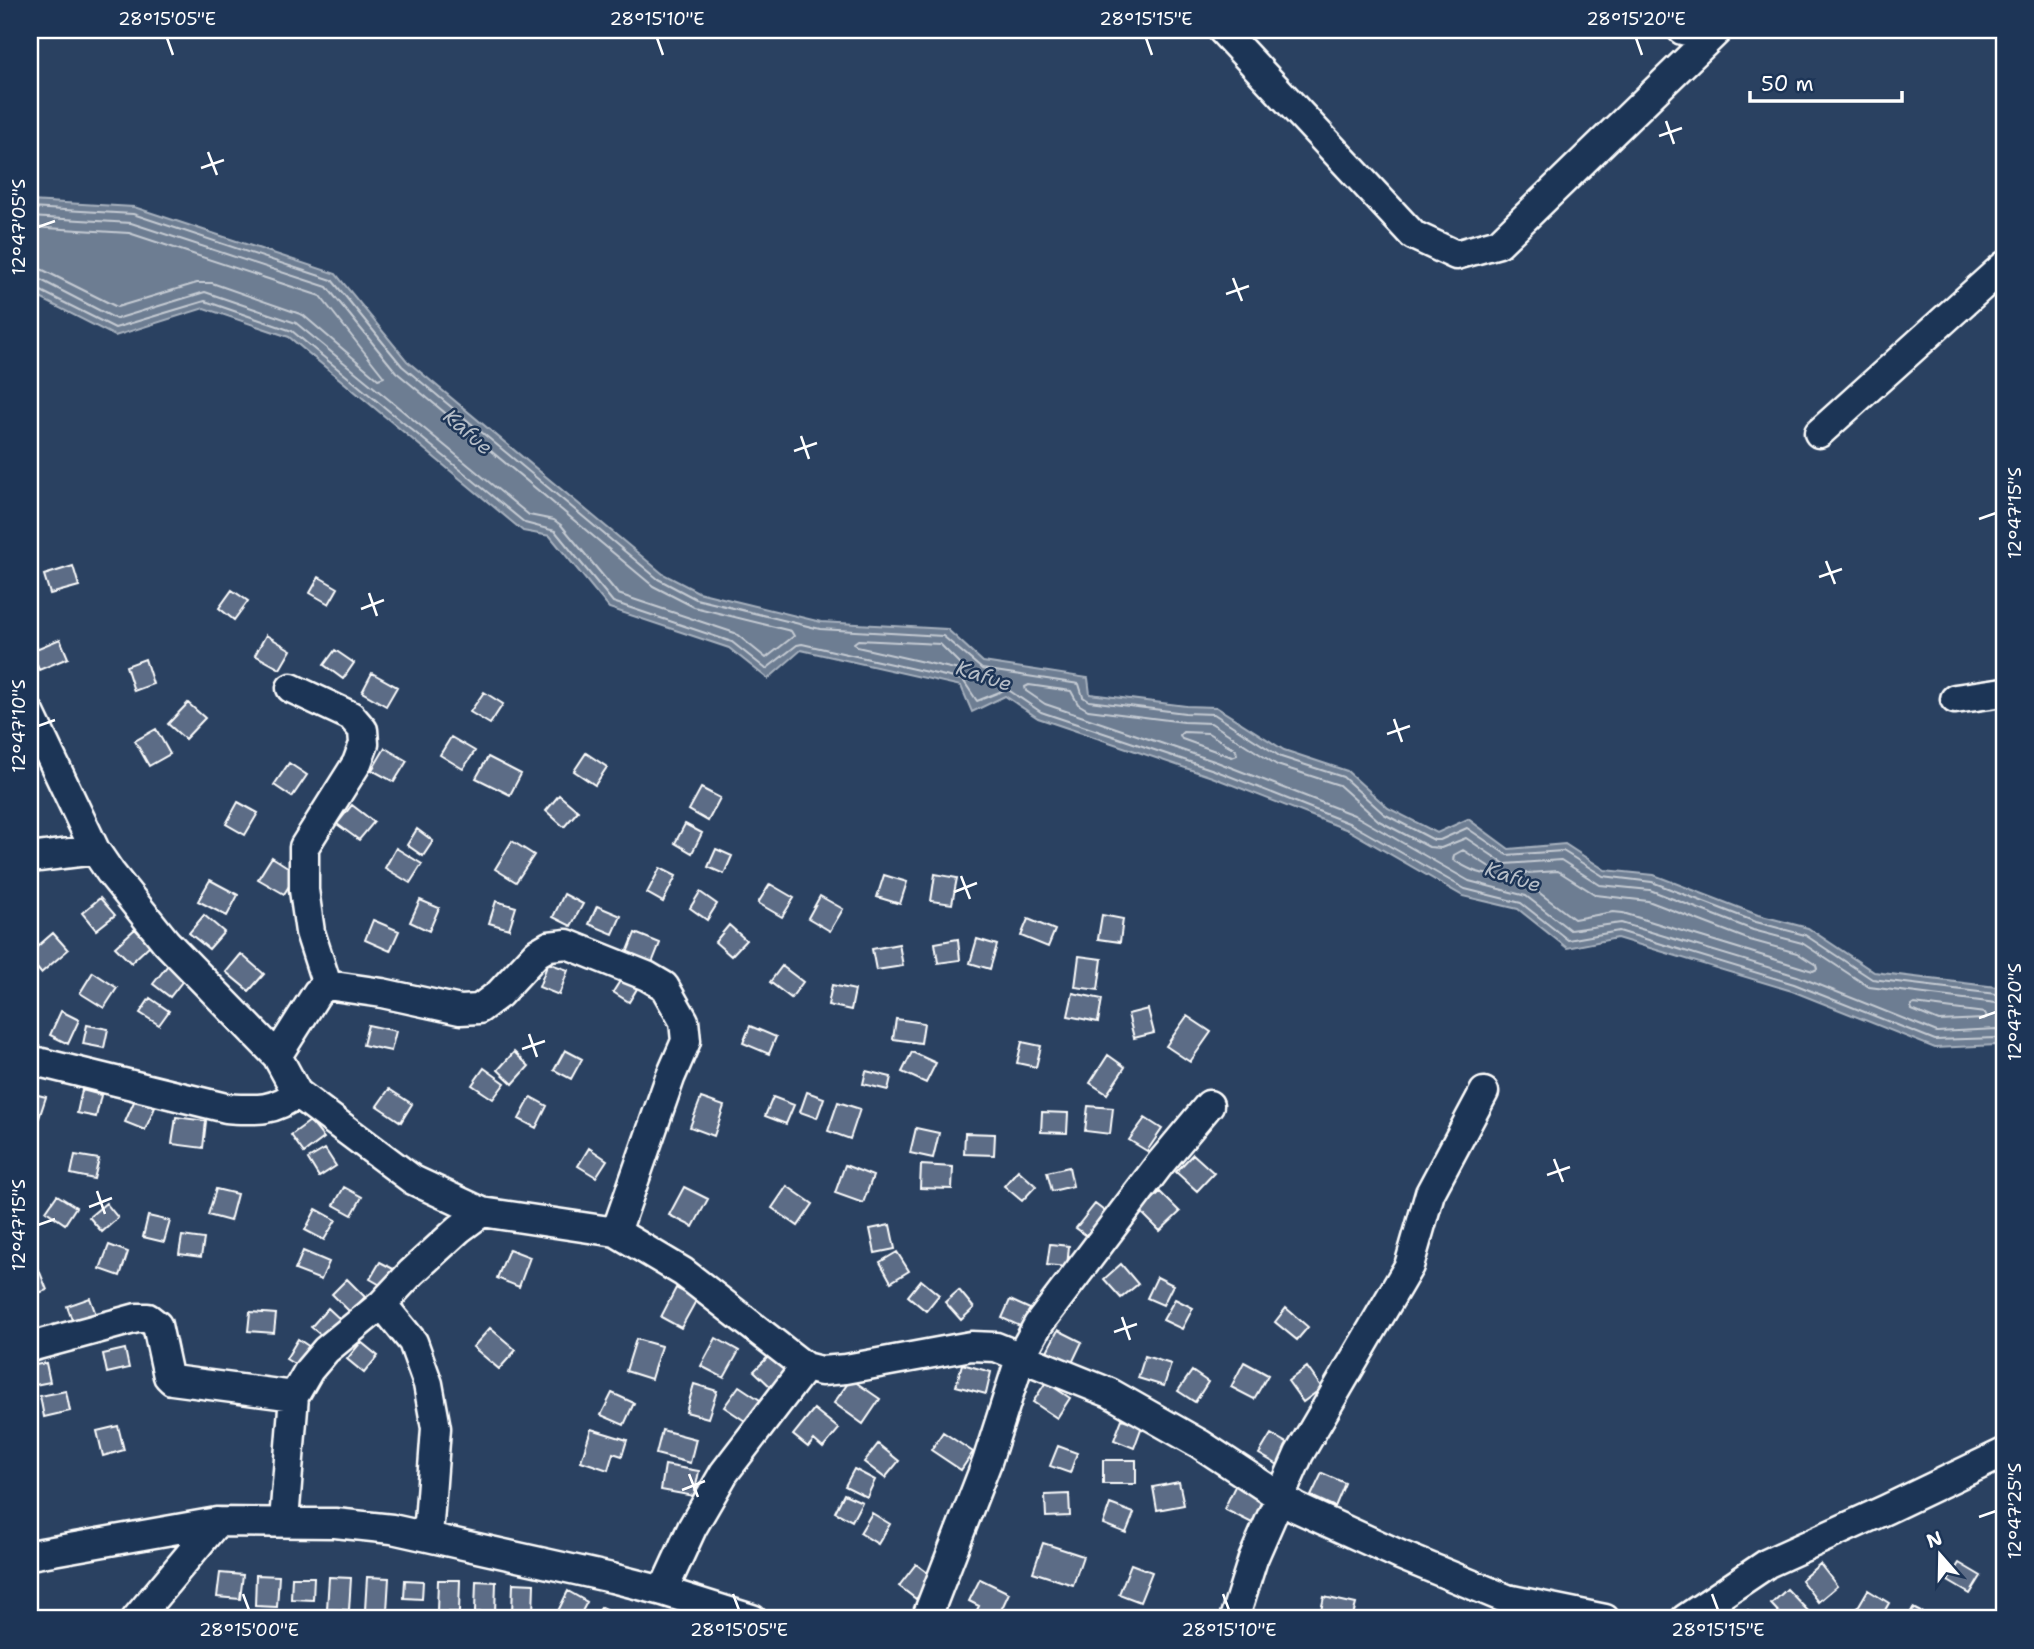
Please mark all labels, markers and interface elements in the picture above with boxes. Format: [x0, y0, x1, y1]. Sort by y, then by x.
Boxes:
text: 28°15'05"E [118, 7, 216, 31]
text: 28°15'10"E [610, 7, 704, 31]
text: 28°15'15"E [1099, 7, 1193, 31]
text: 28°15'20"E [1586, 7, 1686, 31]
scale bar [1750, 60, 1903, 104]
text: 50 m [1761, 70, 1814, 98]
text: 12°47'05"S [7, 179, 31, 275]
water label: Kafue [437, 403, 499, 461]
text: 12°47'15"S [2003, 467, 2027, 559]
water label: Kafue [952, 654, 1016, 698]
text: 12°47'10"S [7, 679, 31, 773]
water label: Kafue [1481, 855, 1545, 899]
text: 12°47'20"S [2003, 963, 2027, 1061]
text: 12°47'15"S [7, 1179, 31, 1271]
text: 12°47'25"S [2003, 1463, 2027, 1559]
north arrow [1904, 1520, 1974, 1590]
text: N [1923, 1525, 1946, 1554]
text: 28°15'00"E [199, 1618, 299, 1642]
text: 28°15'05"E [690, 1618, 788, 1642]
text: 28°15'10"E [1182, 1618, 1276, 1642]
text: 28°15'15"E [1671, 1618, 1765, 1642]

